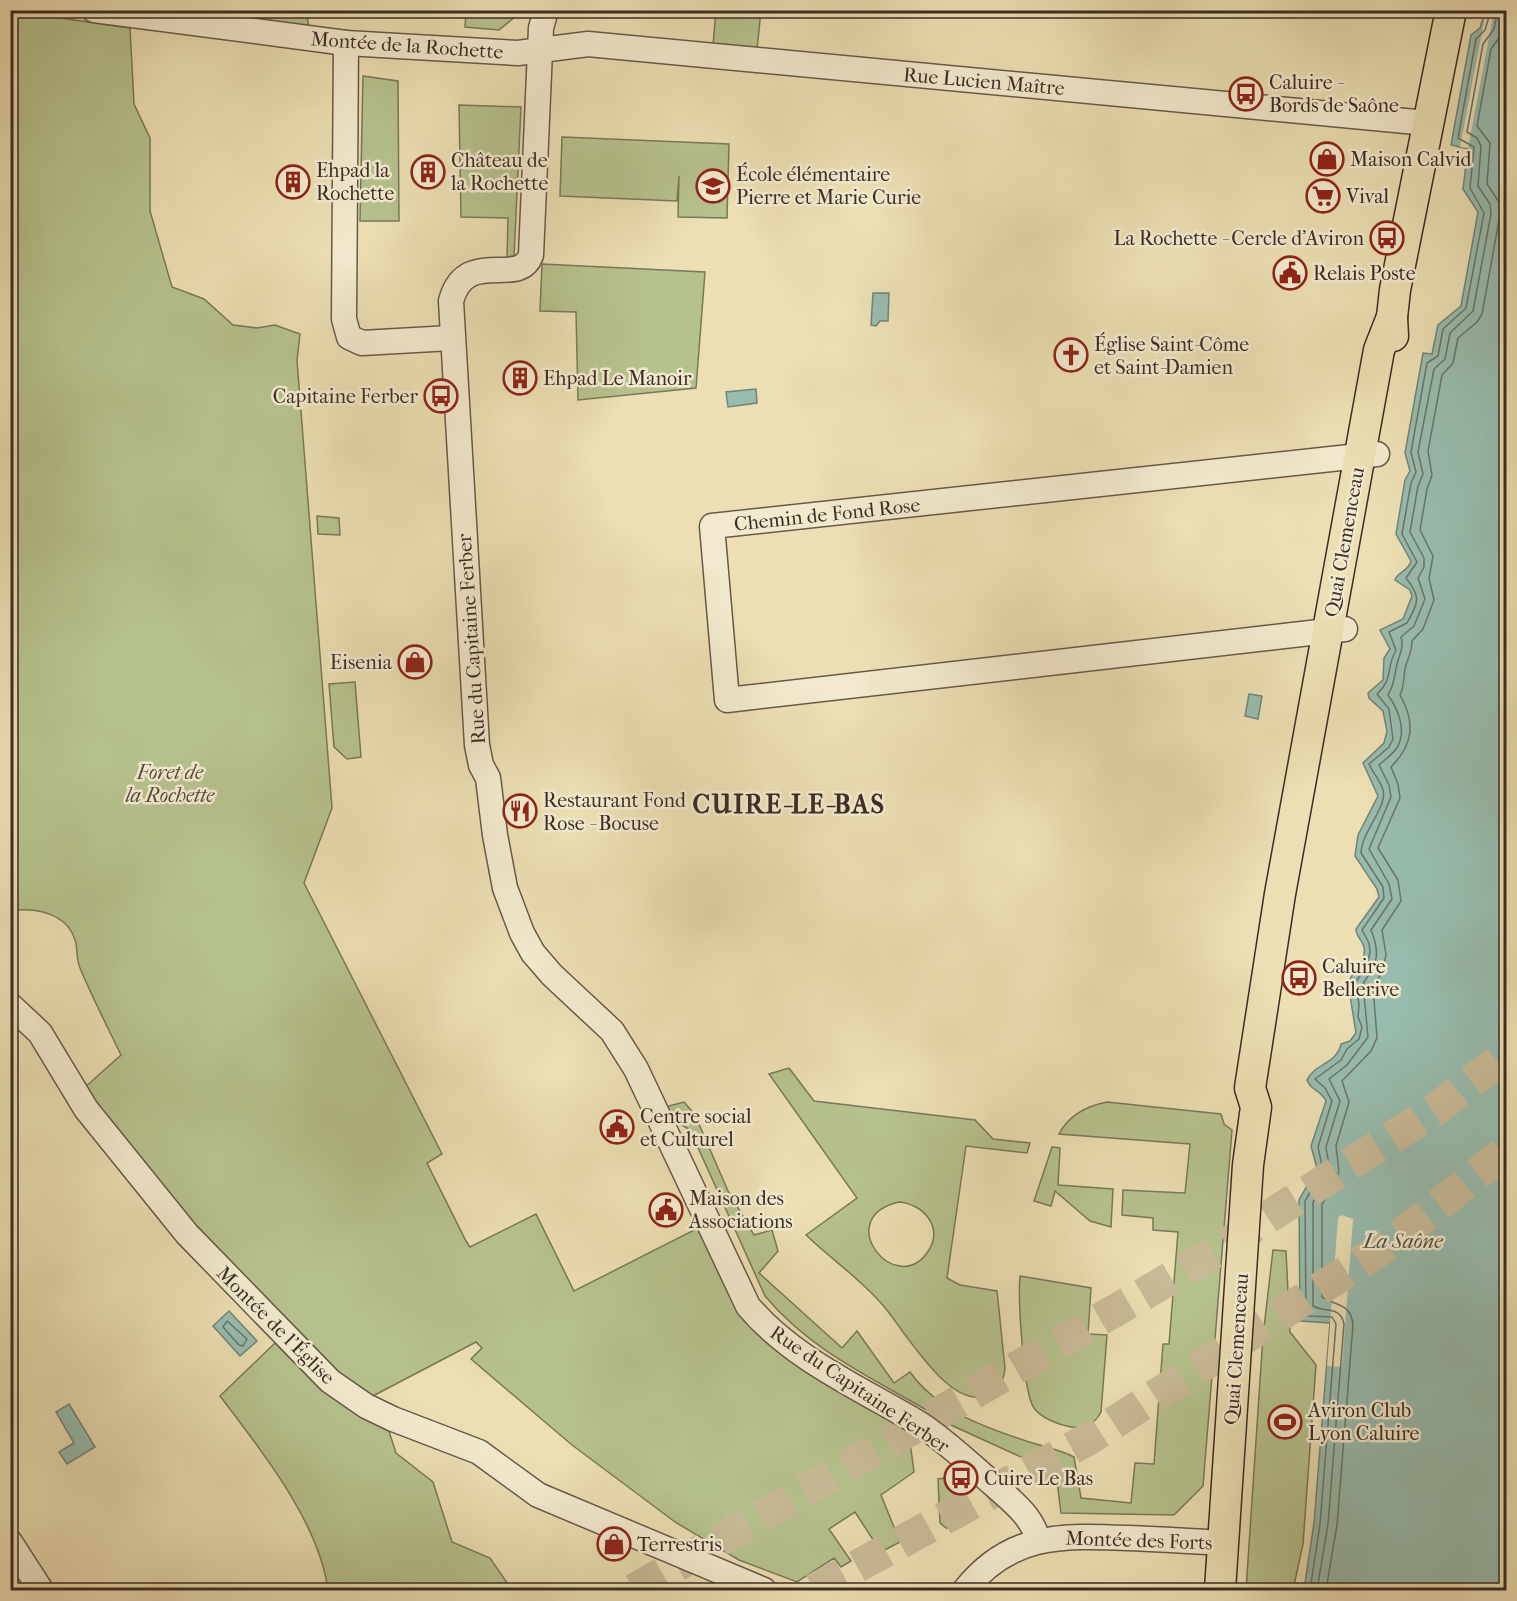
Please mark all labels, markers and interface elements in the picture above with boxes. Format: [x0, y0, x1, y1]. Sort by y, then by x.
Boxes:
street label: Montée de la Rochette [310, 27, 504, 64]
street label: Rue Lucien Maître [902, 63, 1066, 100]
place label: Caluire - Bords de Saône [1269, 71, 1399, 117]
bus stop icon: Caluire - Bords de Saône [1228, 76, 1264, 112]
shop icon: Maison Calvid [1309, 141, 1345, 177]
place label: Maison Calvid [1350, 148, 1473, 171]
place label: Château de la Rochette [450, 149, 549, 195]
building icon: Château de la Rochette [410, 154, 446, 190]
place label: Ehpad la Rochette [316, 159, 394, 205]
place label: École élémentaire Pierre et Marie Curie [736, 162, 921, 209]
building icon: Ehpad la Rochette [275, 164, 311, 200]
school or university icon: École élémentaire Pierre et Marie Curie [695, 168, 731, 204]
supermarket icon: Vival [1305, 178, 1341, 214]
place label: Vival [1345, 185, 1390, 208]
bus stop icon: La Rochette - Cercle d'Aviron [1369, 220, 1405, 256]
place label: La Rochette - Cercle d'Aviron [1113, 227, 1364, 250]
public building icon: Relais Poste [1272, 255, 1308, 291]
place label: Relais Poste [1313, 262, 1416, 285]
place label: Église Saint-Côme et Saint-Damien [1094, 332, 1249, 379]
church icon: Église Saint-Côme et Saint-Damien [1053, 337, 1089, 373]
building icon: Ehpad Le Manoir [502, 360, 538, 396]
place label: Ehpad Le Manoir [543, 367, 692, 390]
bus stop icon: Capitaine Ferber [423, 378, 459, 414]
place label: Capitaine Ferber [273, 385, 418, 408]
street label: Quai Clemenceau [1320, 465, 1369, 619]
street label: Chemin de Fond Rose [733, 493, 921, 536]
street label: Rue du Capitaine Ferber [453, 532, 490, 745]
shop icon: Eisenia [397, 644, 433, 680]
place label: Eisenia [330, 651, 393, 674]
park label: Foret de la Rochette [125, 761, 215, 807]
place label: Restaurant Fond Rose - Bocuse [543, 789, 687, 835]
district label: CUIRE-LE-BAS [693, 789, 885, 820]
restaurant icon: Restaurant Fond Rose - Bocuse [502, 793, 538, 829]
place label: Caluire Bellerive [1322, 955, 1399, 1001]
bus stop icon: Caluire Bellerive [1281, 960, 1317, 996]
place label: Centre social et Culturel [640, 1105, 752, 1151]
public building icon: Centre social et Culturel [599, 1109, 635, 1145]
place label: Maison des Associations [688, 1187, 793, 1233]
public building icon: Maison des Associations [648, 1192, 684, 1228]
water label: La Saône [1361, 1229, 1443, 1253]
street label: Montée de l'Église [212, 1261, 340, 1389]
street label: Quai Clemenceau [1220, 1272, 1253, 1426]
street label: Rue du Capitaine Ferber [766, 1321, 954, 1458]
place label: Aviron Club Lyon Caluire [1307, 1399, 1420, 1445]
sports icon: Aviron Club Lyon Caluire [1267, 1404, 1303, 1440]
bus stop icon: Cuire Le Bas [943, 1460, 979, 1496]
place label: Cuire Le Bas [984, 1467, 1093, 1490]
shop icon: Terrestris [596, 1526, 632, 1562]
street label: Montée des Forts [1065, 1526, 1213, 1555]
place label: Terrestris [637, 1533, 722, 1556]

